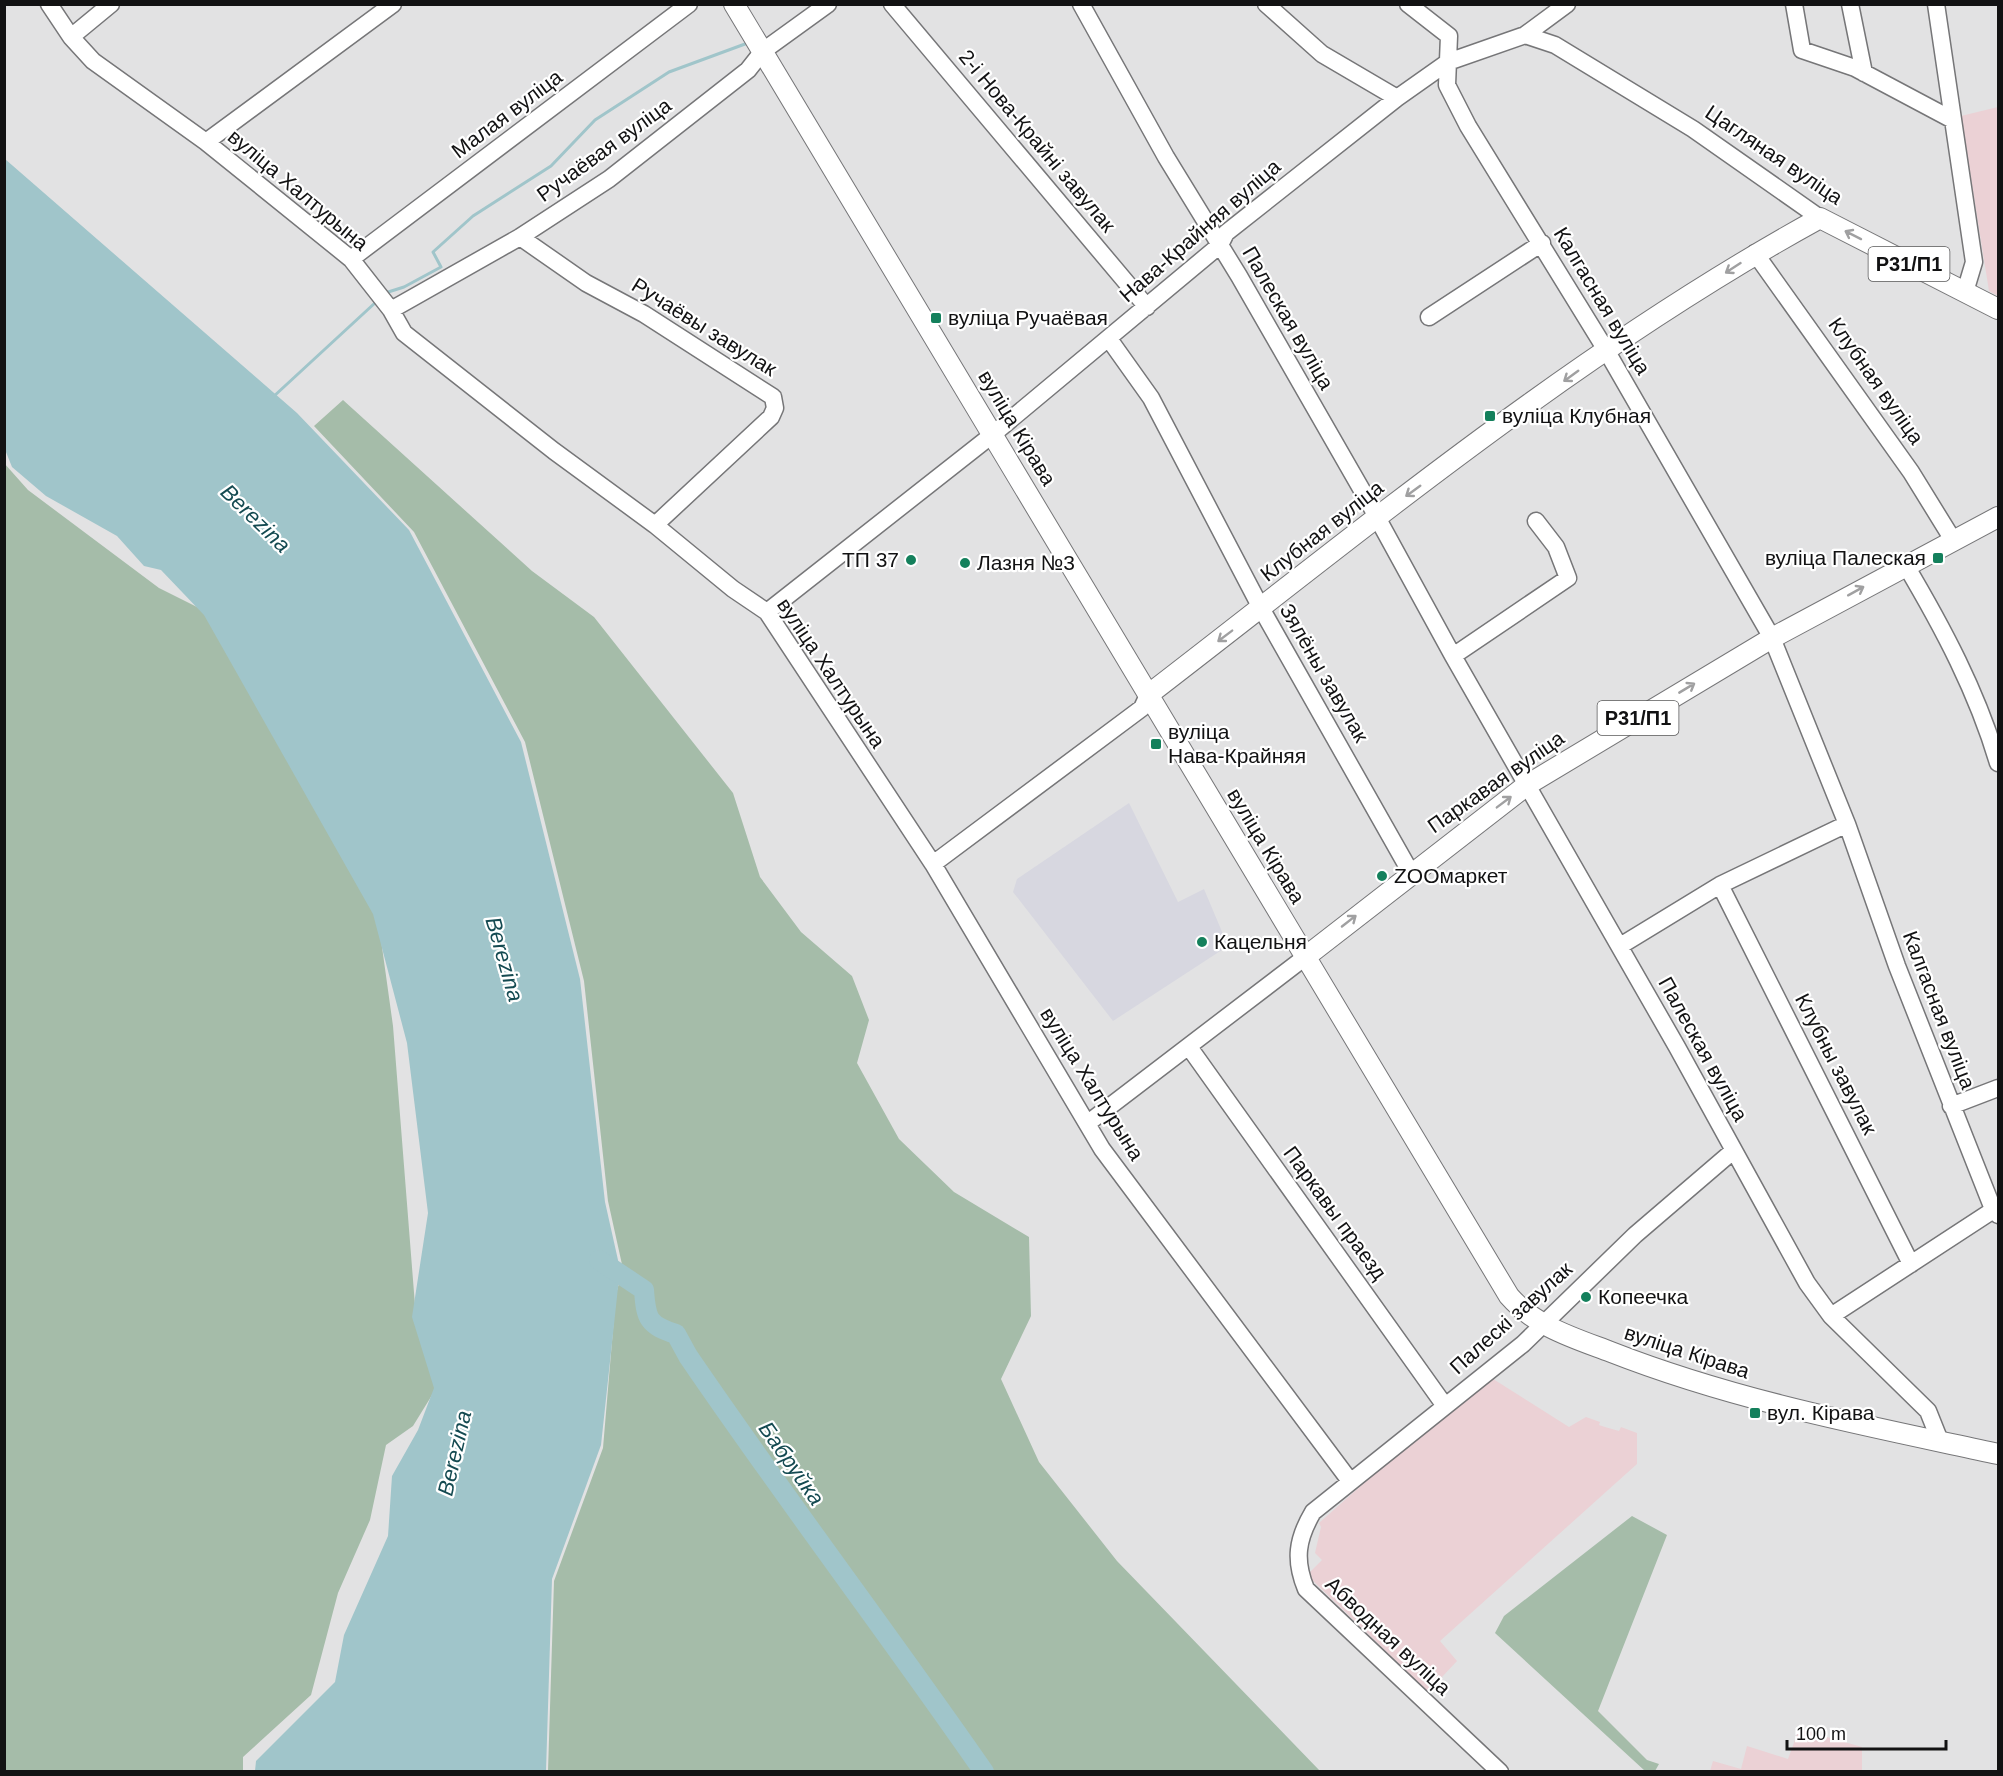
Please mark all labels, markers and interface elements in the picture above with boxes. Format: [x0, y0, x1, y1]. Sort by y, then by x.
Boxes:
street label: 2-і Нова-Крайні завулак [955, 45, 1121, 237]
street label: Малая вуліца [447, 65, 567, 162]
street label: Ручаёвая вуліца [532, 93, 675, 206]
street label: Цагляная вуліца [1701, 100, 1847, 209]
street label: вуліца Халтурына [224, 124, 373, 255]
street label: Нава-Крайняя вуліца [1115, 154, 1285, 307]
street label: Калгасная вуліца [1549, 223, 1656, 379]
one-way arrow [1845, 229, 1862, 241]
street label: Палеская вуліца [1238, 242, 1339, 394]
road number: Р31/П1 [1868, 247, 1950, 281]
one-way arrow [1725, 262, 1742, 274]
street label: Ручаёвы завулак [628, 273, 781, 381]
place label: вуліца Ручаёвая [948, 306, 1108, 329]
marker: вуліца Ручаёвая [929, 311, 943, 325]
street label: Клубная вуліца [1824, 313, 1929, 449]
street label: вуліца Кірава [974, 366, 1061, 490]
one-way arrow [1563, 370, 1579, 382]
place label: вуліца Клубная [1502, 404, 1651, 427]
marker: вуліца Клубная [1483, 409, 1497, 423]
street label: Клубная вуліца [1256, 475, 1388, 586]
water label: Berezina [216, 479, 296, 558]
one-way arrow [1406, 485, 1422, 497]
place label: вуліца Палеская [1765, 546, 1926, 569]
place label: ТП 37 [842, 548, 899, 571]
place label: Лазня №3 [977, 551, 1075, 574]
marker: вуліца Палеская [1931, 551, 1945, 565]
marker: ТП 37 [904, 553, 918, 567]
marker: Лазня №3 [958, 556, 972, 570]
one-way arrow [1847, 585, 1864, 597]
street label: вуліца Халтурына [773, 594, 890, 752]
street label: Зялёны завулак [1276, 600, 1374, 747]
one-way arrow [1218, 629, 1234, 642]
one-way arrow [1678, 682, 1695, 694]
road number: Р31/П1 [1598, 701, 1678, 735]
place label: вуліца Нава-Крайняя [1168, 720, 1306, 767]
street label: Паркавая вуліца [1423, 726, 1568, 837]
marker: вуліца Нава-Крайняя [1149, 737, 1163, 751]
street label: вуліца Кірава [1223, 784, 1310, 908]
one-way arrow [1495, 796, 1511, 809]
place label: ZOOмаркет [1394, 864, 1508, 887]
marker: ZOOмаркет [1375, 869, 1389, 883]
water label: Berezina [481, 914, 529, 1004]
one-way arrow [1341, 915, 1357, 928]
street label: Калгасная вуліца [1899, 928, 1980, 1092]
place label: Кацельня [1214, 930, 1307, 953]
marker: Кацельня [1195, 935, 1209, 949]
street label: Палеская вуліца [1654, 973, 1753, 1125]
street label: Клубны завулак [1791, 990, 1882, 1139]
street label: вуліца Халтурына [1036, 1003, 1149, 1164]
street label: Паркавы праезд [1279, 1142, 1392, 1284]
street label: Палескі завулак [1445, 1256, 1577, 1378]
place label: Копеечка [1598, 1285, 1689, 1308]
marker: Копеечка [1579, 1290, 1593, 1304]
street label: вуліца Кірава [1622, 1320, 1753, 1383]
place label: вул. Кірава [1767, 1401, 1875, 1424]
marker: вул. Кірава [1748, 1406, 1762, 1420]
water label: Berezina [433, 1408, 476, 1498]
water label: Бабруйка [754, 1417, 829, 1510]
street label: Абводная вуліца [1321, 1572, 1456, 1700]
scale bar [1787, 1713, 1946, 1751]
text: 100 m [1796, 1724, 1846, 1744]

